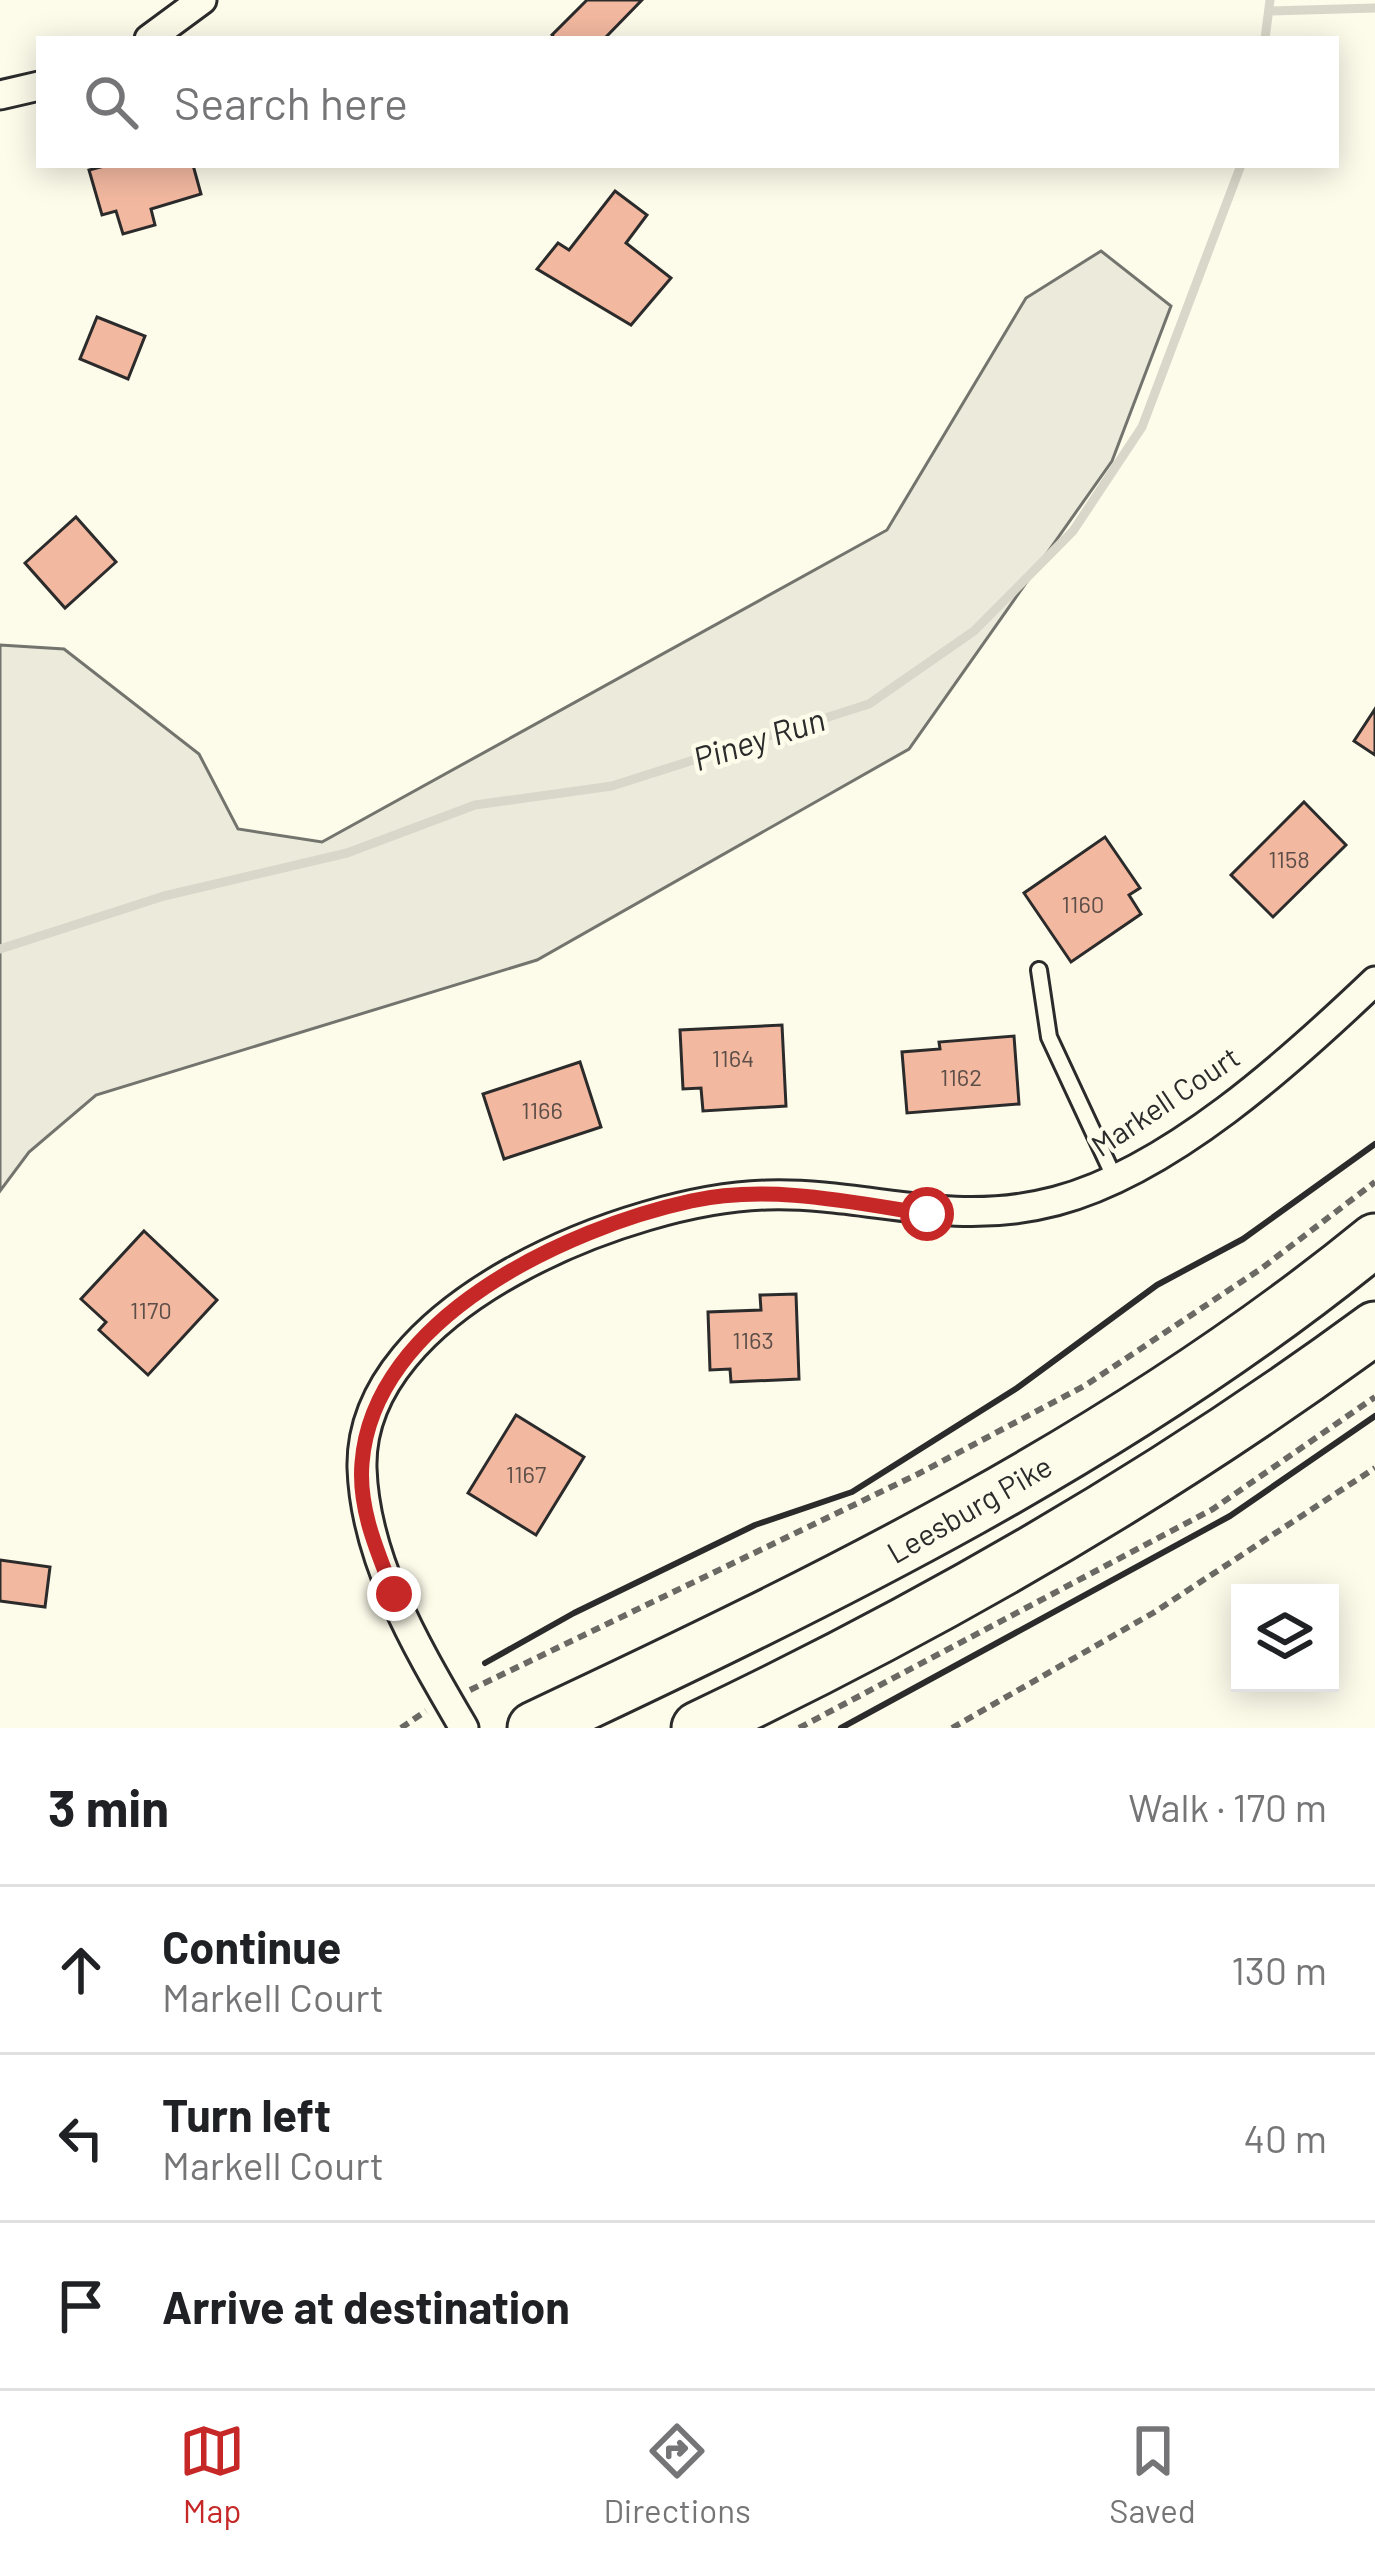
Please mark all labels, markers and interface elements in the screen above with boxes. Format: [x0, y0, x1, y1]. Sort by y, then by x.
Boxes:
search box [36, 36, 1339, 168]
icon: search [78, 69, 144, 135]
text: Search here [174, 75, 408, 129]
water label: Piney Run [688, 698, 830, 778]
house number: 1158 [1268, 844, 1310, 873]
house number: 1160 [1062, 889, 1104, 918]
street label: Markell Court [1084, 1038, 1246, 1163]
house number: 1164 [712, 1043, 754, 1072]
house number: 1162 [940, 1062, 982, 1091]
house number: 1166 [521, 1095, 563, 1124]
route start [900, 1187, 954, 1241]
house number: 1170 [130, 1295, 172, 1324]
house number: 1163 [732, 1325, 774, 1354]
street label: Leesburg Pike [880, 1447, 1058, 1570]
house number: 1167 [506, 1459, 546, 1488]
route end [367, 1567, 421, 1621]
map controls [1231, 1584, 1339, 1692]
button: layers [1231, 1584, 1339, 1692]
text: 3 min [48, 1776, 169, 1837]
text: Walk · 170 m [1128, 1783, 1327, 1830]
text: Continue [162, 1919, 341, 1973]
icon: ahead [48, 1937, 114, 2003]
text: 130 m [1231, 1946, 1327, 1993]
text: Markell Court [162, 1973, 384, 2020]
text: Turn left [162, 2087, 331, 2141]
icon: left [48, 2105, 114, 2171]
text: 40 m [1243, 2114, 1327, 2161]
text: Markell Court [162, 2141, 384, 2188]
icon: arrive [48, 2273, 114, 2339]
text: Arrive at destination [162, 2279, 570, 2333]
tab: Map [179, 2418, 245, 2530]
tab: Directions [603, 2418, 751, 2530]
tab: Saved [1109, 2418, 1196, 2530]

